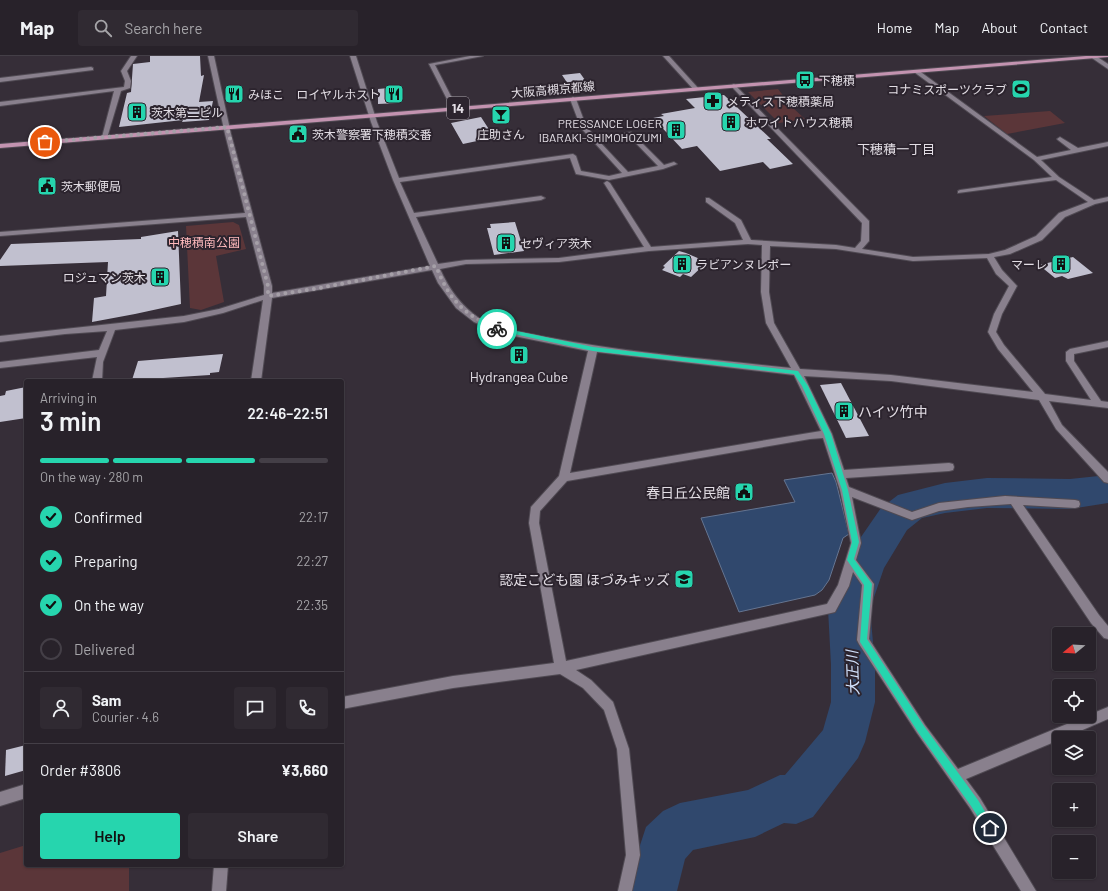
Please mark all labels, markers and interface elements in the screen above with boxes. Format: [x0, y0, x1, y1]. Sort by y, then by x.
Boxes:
search box [78, 10, 358, 46]
text: Map [20, 16, 54, 39]
icon: search [92, 17, 114, 39]
text: Search here [124, 19, 202, 37]
text: Home [877, 19, 913, 36]
text: Map [935, 19, 959, 36]
text: About [981, 19, 1018, 36]
text: Contact [1040, 19, 1088, 36]
bus stop icon: 下穂積 [794, 69, 816, 91]
place label: 下穂積 [819, 73, 855, 87]
street label: 大阪高槻京都線 [511, 78, 595, 100]
sports icon: コナミスポーツクラブ [1010, 78, 1032, 100]
place label: コナミスポーツクラブ [887, 82, 1007, 96]
restaurant icon: みほこ [223, 83, 245, 105]
restaurant icon: ロイヤルホスト [383, 83, 405, 105]
place label: みほこ [248, 87, 284, 101]
place label: ロイヤルホスト [296, 87, 380, 101]
pharmacy icon: メティス下穂積薬局 [702, 90, 724, 112]
place label: メティス下穂積薬局 [727, 94, 834, 108]
road number: 14 [447, 97, 469, 119]
building icon: 茨木第二ビル [126, 101, 148, 123]
bar icon: 庄助さん [490, 104, 512, 126]
place label: 茨木第二ビル [151, 105, 223, 119]
building icon: ホワイトハウス穂積 [720, 111, 742, 133]
place label: ホワイトハウス穂積 [745, 115, 853, 129]
place label: PRESSANCE LOGER IBARAKI-SHIMOHOZUMI [539, 116, 662, 144]
building icon: PRESSANCE LOGER IBARAKI-SHIMOHOZUMI [665, 119, 687, 141]
public building icon: 茨木警察署下穂積交番 [287, 123, 309, 145]
pin [28, 125, 62, 159]
place label: 茨木警察署下穂積交番 [312, 127, 432, 141]
place label: 庄助さん [477, 127, 525, 141]
icon: bag [34, 131, 56, 153]
district label: 下穂積一丁目 [857, 141, 935, 157]
public building icon: 茨木郵便局 [36, 175, 58, 197]
place label: 茨木郵便局 [61, 179, 121, 193]
building icon: セヴィア茨木 [495, 232, 517, 254]
park label: 中穂積南公園 [168, 235, 240, 249]
place label: セヴィア茨木 [520, 236, 592, 250]
building icon: ラビアンヌレポー [671, 253, 693, 275]
building icon: マーレ [1050, 253, 1072, 275]
place label: ラビアンヌレポー [696, 257, 792, 271]
place label: マーレ [1011, 257, 1047, 271]
building icon: ロジュマン茨木 [149, 266, 171, 288]
place label: ロジュマン茨木 [63, 270, 146, 284]
courier [477, 309, 517, 349]
icon: bike [486, 318, 508, 340]
building icon: Hydrangea Cube [508, 344, 530, 366]
place label: Hydrangea Cube [470, 368, 568, 385]
text: Arriving in [40, 390, 97, 406]
building icon: ハイツ竹中 [833, 400, 855, 422]
place label: ハイツ竹中 [858, 403, 928, 420]
text: 22:46–22:51 [248, 404, 328, 422]
text: 3 min [40, 405, 101, 436]
text: On the way · 280 m [40, 469, 143, 485]
public building icon: 春日丘公民館 [733, 481, 755, 503]
place label: 春日丘公民館 [646, 484, 730, 501]
icon: check [40, 506, 62, 528]
text: Confirmed [74, 508, 142, 526]
text: 22:17 [299, 509, 328, 525]
icon: check [40, 550, 62, 572]
text: Preparing [74, 552, 138, 570]
text: 22:27 [297, 553, 328, 569]
school or university icon: 認定こども園 ほづみキッズ [673, 568, 695, 590]
place label: 認定こども園 ほづみキッズ [499, 571, 670, 588]
icon: check [40, 594, 62, 616]
text: On the way [74, 596, 144, 614]
text: 22:35 [296, 597, 328, 613]
north arrow [1052, 627, 1096, 671]
map controls [1052, 627, 1096, 879]
text: Delivered [74, 640, 135, 658]
water label: 大正川 [842, 648, 862, 696]
button: locate [1052, 679, 1096, 723]
button: person [40, 687, 82, 729]
button: chat [234, 687, 276, 729]
button: phone [286, 687, 328, 729]
text: Sam [92, 691, 121, 709]
text: Courier · 4.6 [92, 709, 159, 725]
button: layers [1052, 731, 1096, 775]
text: Order #3806 [40, 761, 121, 779]
text: ¥3,660 [281, 761, 328, 779]
button: + [1052, 783, 1096, 827]
pin [973, 811, 1007, 845]
button: Help [40, 813, 180, 859]
button: Share [188, 813, 328, 859]
icon: home [979, 817, 1001, 839]
button: − [1052, 835, 1096, 879]

